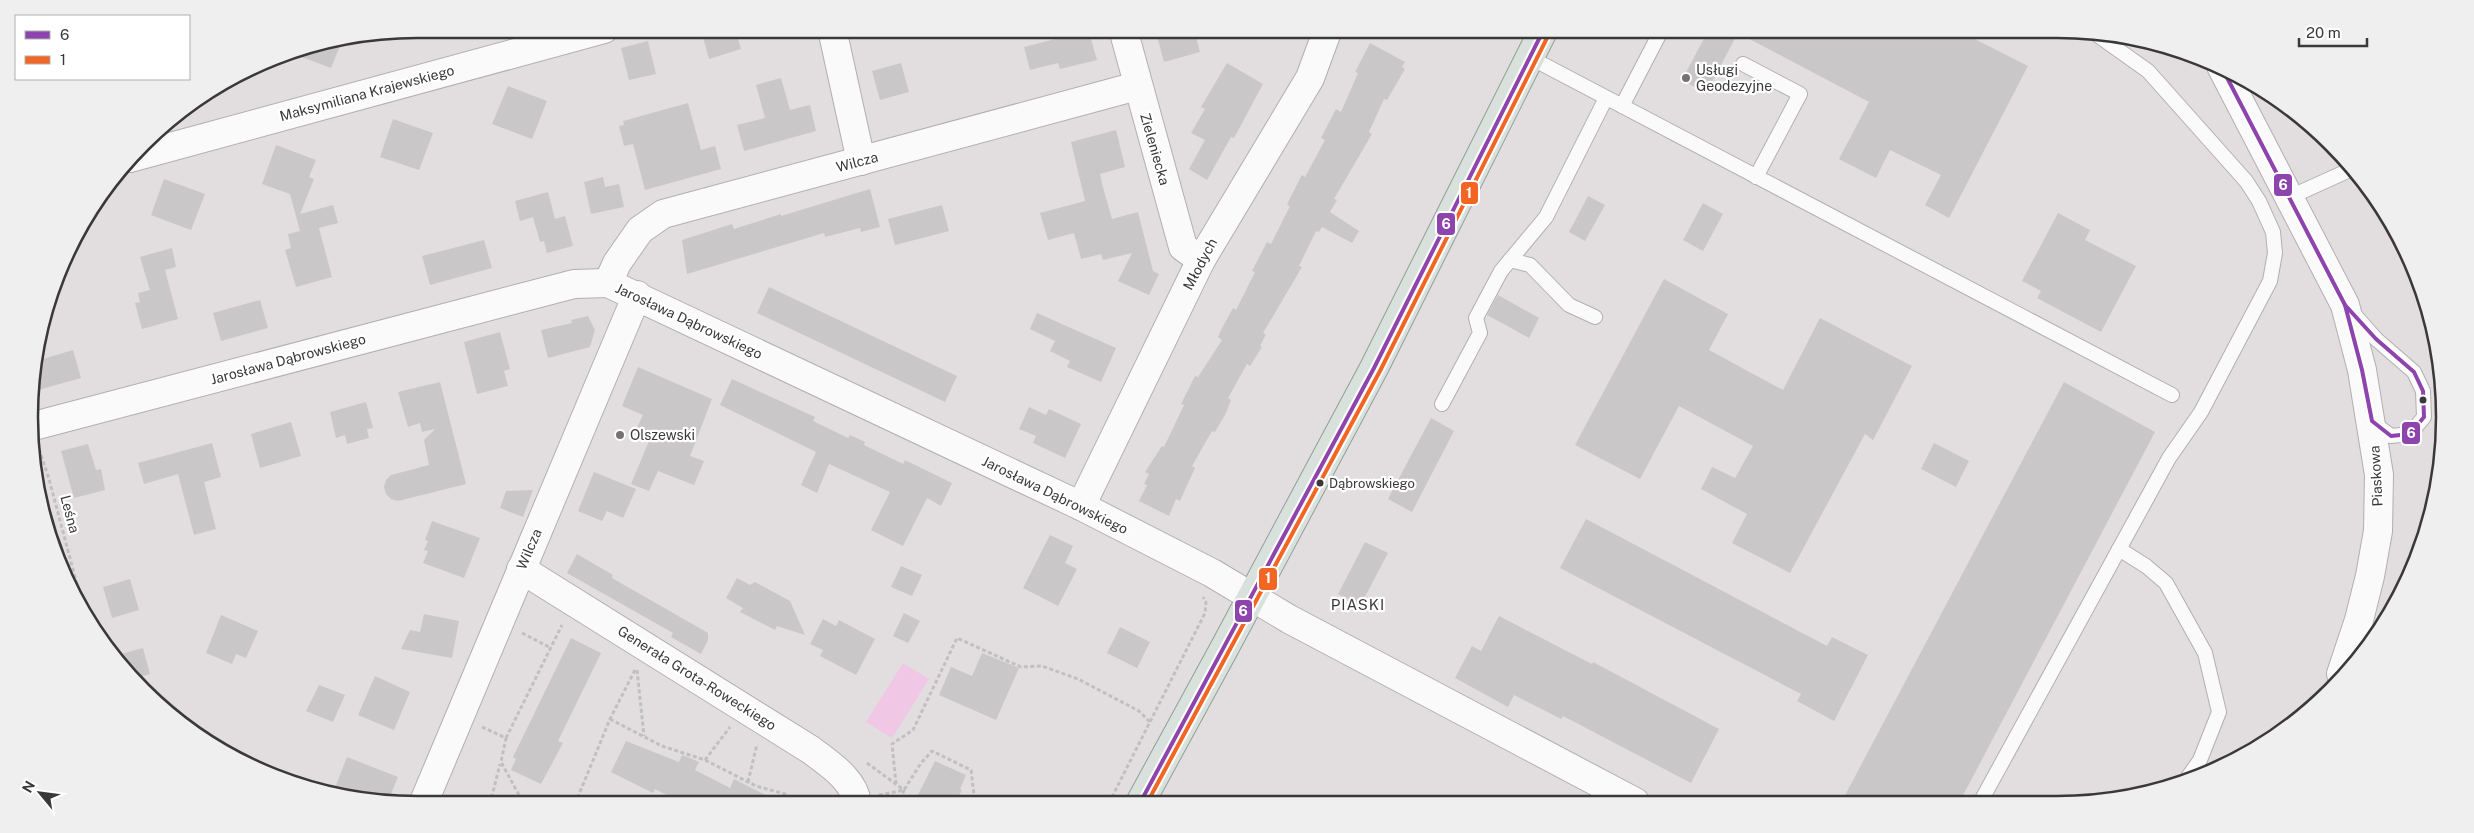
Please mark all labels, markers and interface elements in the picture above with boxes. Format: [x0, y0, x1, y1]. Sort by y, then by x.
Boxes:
legend [15, 15, 190, 80]
scale bar [2299, 15, 2366, 47]
text: 20 m [2306, 24, 2341, 41]
text: 6 [60, 26, 69, 43]
text: 1 [60, 51, 66, 68]
street label: Maksymiliana Krajewskiego [278, 62, 456, 124]
place label: Usługi Geodezyjne [1696, 62, 1772, 94]
marker: Usługi Geodezyjne [1680, 72, 1692, 84]
street label: Zieleniecka [1137, 111, 1173, 187]
street label: Wilcza [834, 149, 880, 175]
line badge: 6 [2273, 173, 2293, 197]
text: 6 [2278, 177, 2288, 193]
line badge: 1 [1460, 181, 1479, 205]
text: 1 [1466, 185, 1472, 201]
line badge: 6 [1436, 212, 1456, 236]
text: 6 [1441, 216, 1451, 232]
street label: Młodych [1180, 235, 1220, 293]
street label: Jarosława Dąbrowskiego [613, 280, 765, 362]
street label: Jarosława Dąbrowskiego [209, 331, 367, 387]
unlabelled marker [2418, 395, 2428, 405]
line badge: 6 [2401, 421, 2421, 445]
text: 6 [2406, 425, 2416, 441]
place label: Olszewski [630, 427, 695, 443]
marker: Olszewski [614, 429, 626, 441]
street label: Piaskowa [2366, 445, 2386, 507]
street label: Jarosława Dąbrowskiego [980, 453, 1131, 537]
place label: Dąbrowskiego [1329, 476, 1415, 491]
marker: Dąbrowskiego [1315, 478, 1325, 488]
street label: Leśna [57, 493, 83, 535]
street label: Wilcza [513, 526, 545, 572]
line badge: 1 [1258, 567, 1278, 591]
text: 1 [1265, 570, 1271, 586]
district label: PIASKI [1331, 596, 1385, 613]
line badge: 6 [1234, 599, 1253, 623]
text: 6 [1238, 603, 1248, 619]
street label: Generała Grota-Roweckiego [615, 623, 779, 733]
north arrow [15, 768, 65, 818]
text: N [19, 778, 38, 795]

